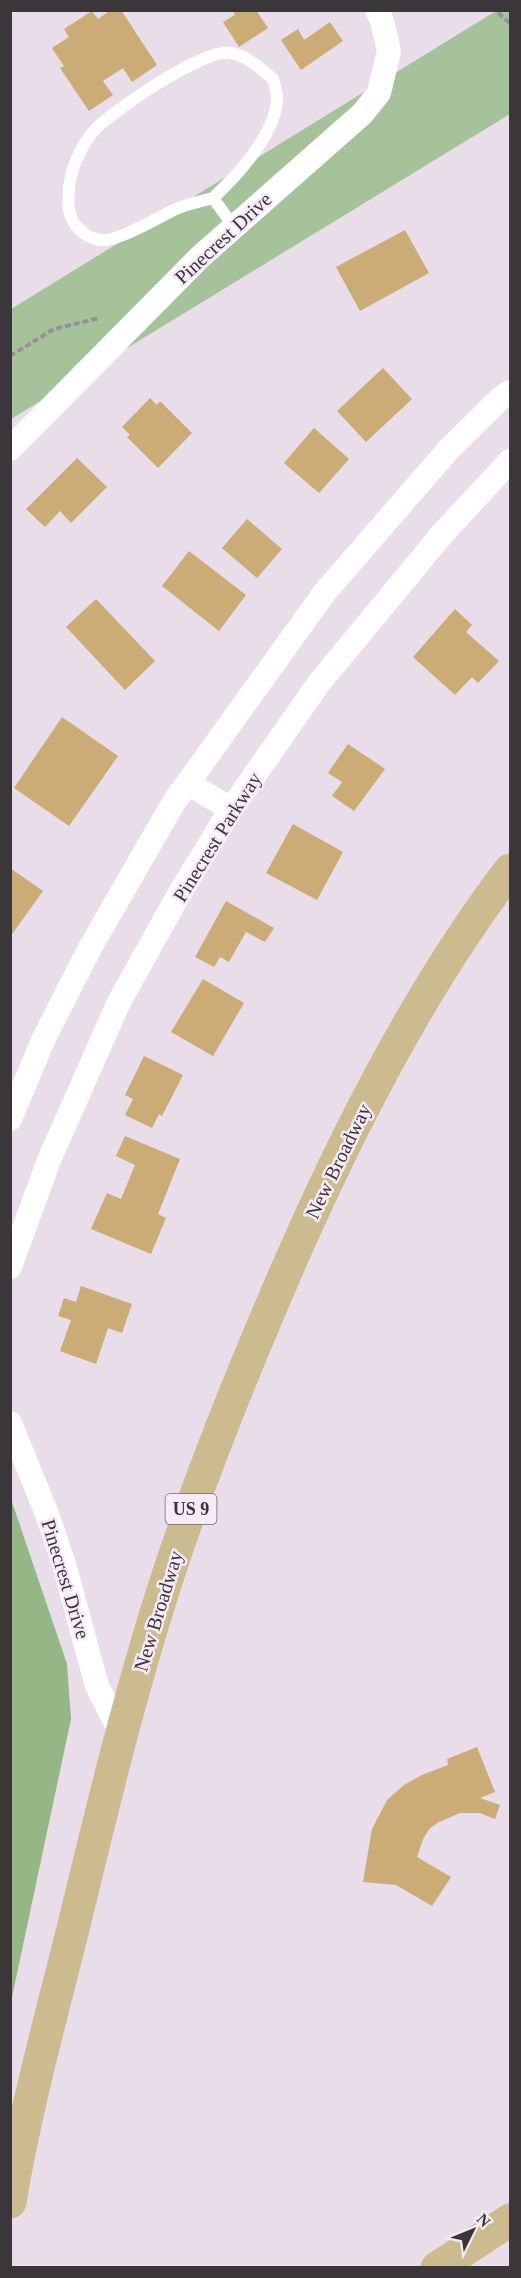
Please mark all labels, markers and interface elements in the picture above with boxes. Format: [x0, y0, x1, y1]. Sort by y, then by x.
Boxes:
street label: Pinecrest Drive [170, 188, 276, 288]
street label: Pinecrest Parkway [168, 768, 266, 906]
street label: New Broadway [301, 1100, 376, 1222]
road number: US 9 [166, 1494, 216, 1524]
street label: Pinecrest Drive [37, 1517, 95, 1642]
street label: New Broadway [129, 1548, 188, 1674]
north arrow [443, 2200, 503, 2260]
text: N [473, 2210, 494, 2230]

